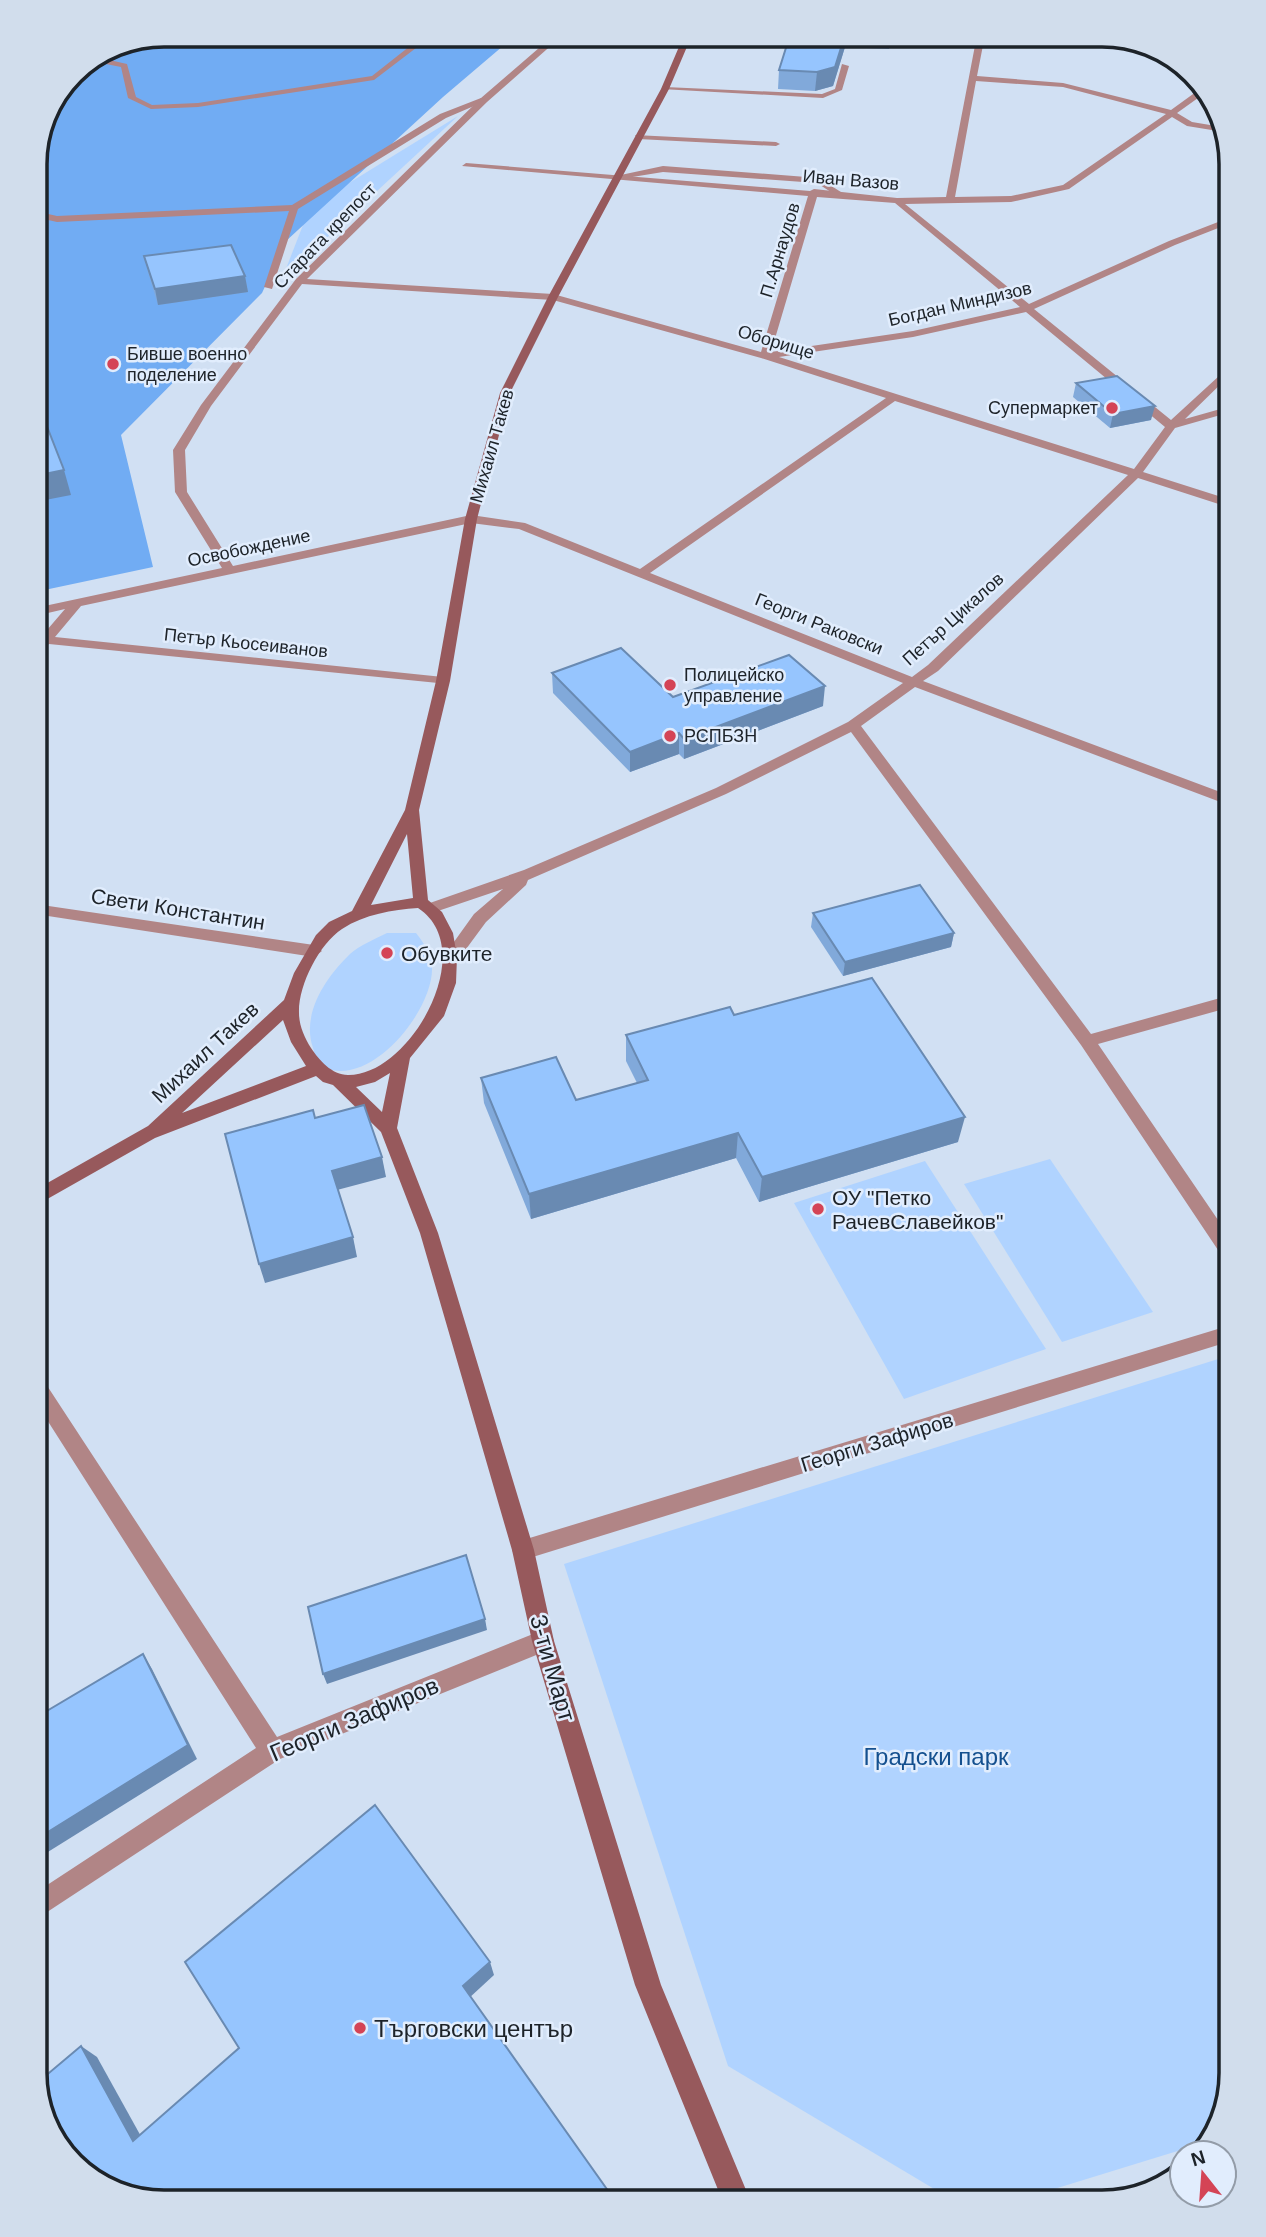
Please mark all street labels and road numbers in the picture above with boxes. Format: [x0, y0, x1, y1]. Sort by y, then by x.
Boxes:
street label: Иван Вазов [802, 166, 900, 194]
street label: Старата крепост [270, 179, 380, 293]
street label: П.Арнаудов [756, 200, 804, 300]
street label: Богдан Миндизов [887, 278, 1033, 330]
street label: Оборище [735, 321, 817, 363]
street label: Михаил Такев [466, 387, 518, 505]
street label: Освобождение [186, 525, 312, 571]
street label: Петър Цикалов [898, 568, 1008, 670]
street label: Георги Раковски [752, 589, 886, 659]
street label: Петър Кьосеиванов [163, 624, 329, 662]
street label: Свети Константин [89, 884, 267, 934]
street label: Михаил Такев [147, 997, 263, 1107]
street label: Георги Зафиров [798, 1408, 956, 1476]
street label: 3-ти Март [525, 1611, 581, 1725]
street label: Георги Зафиров [266, 1671, 442, 1767]

